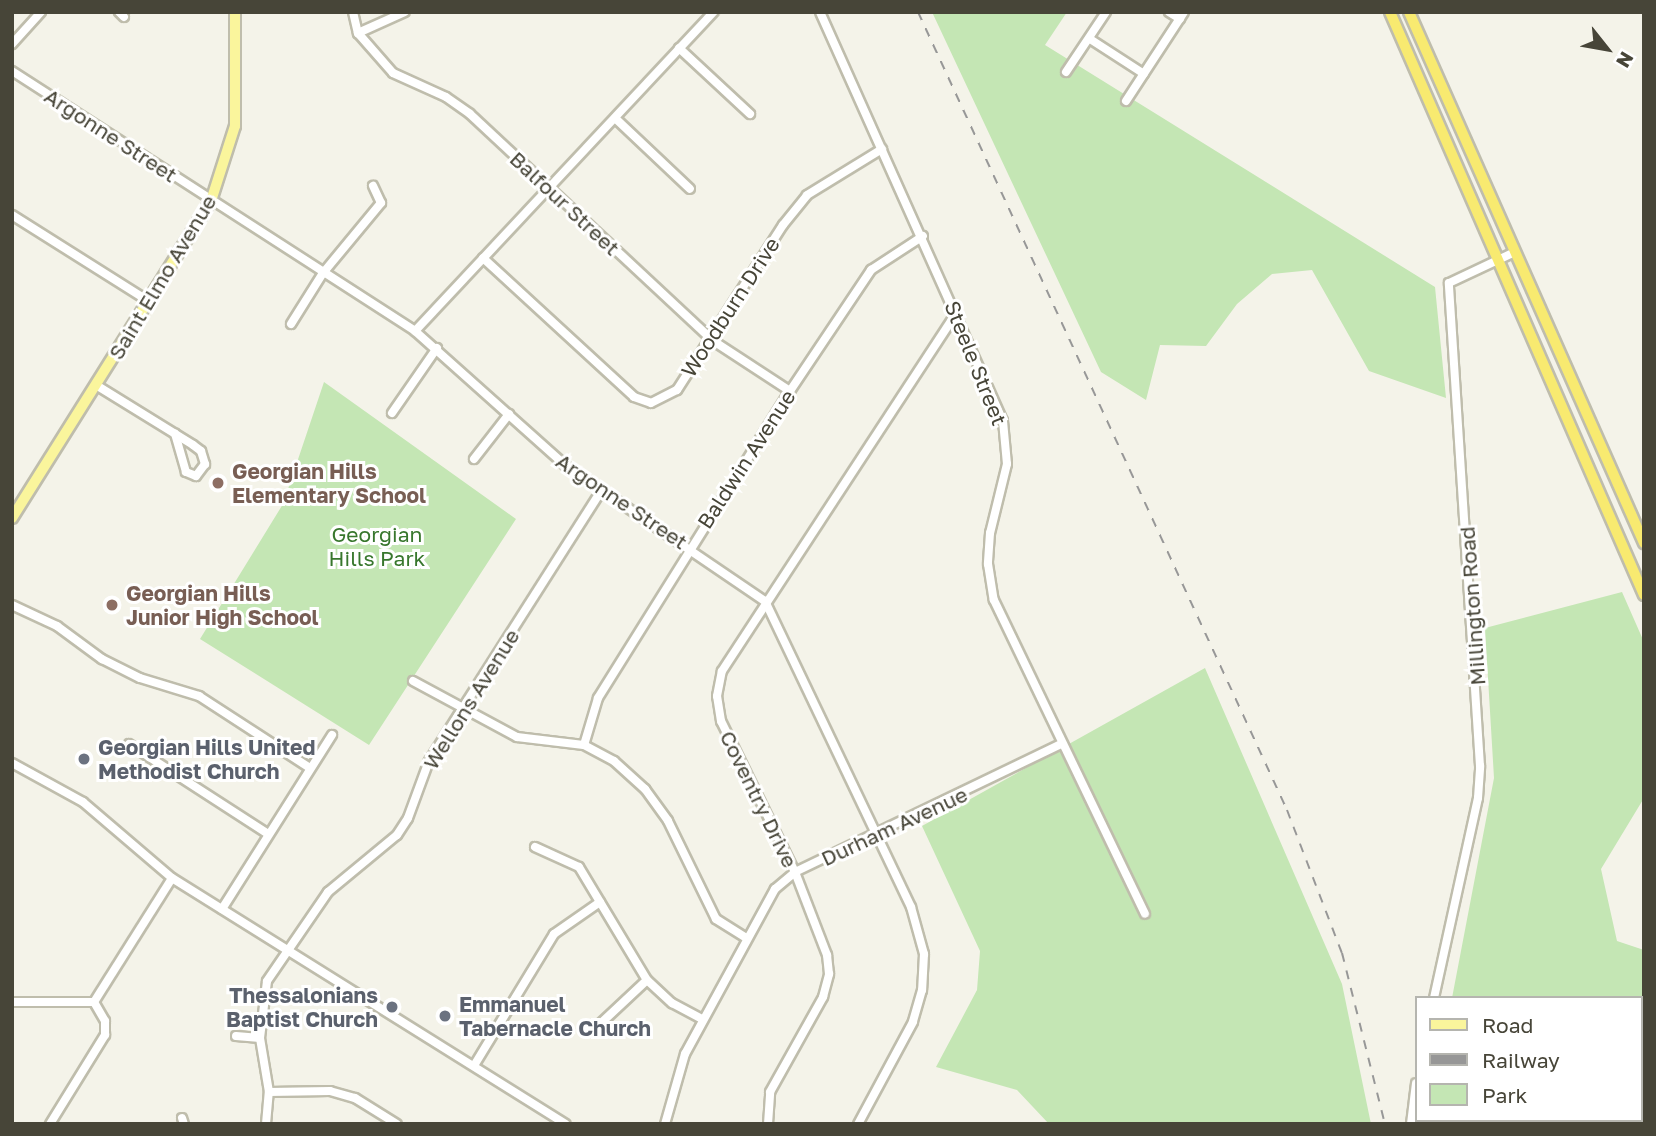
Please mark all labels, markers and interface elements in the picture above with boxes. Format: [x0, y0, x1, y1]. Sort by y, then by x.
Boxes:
north arrow [1572, 14, 1642, 84]
text: N [1612, 48, 1639, 72]
street label: Argonne Street [40, 83, 182, 187]
street label: Balfour Street [505, 146, 625, 260]
street label: Saint Elmo Avenue [103, 190, 221, 364]
street label: Woodburn Drive [675, 232, 785, 382]
street label: Steele Street [940, 297, 1012, 429]
street label: Baldwin Avenue [692, 385, 800, 533]
street label: Argonne Street [552, 448, 692, 554]
place label: Georgian Hills Elementary School [232, 458, 426, 508]
marker: Georgian Hills Elementary School [210, 475, 226, 491]
park label: Georgian Hills Park [329, 521, 425, 571]
street label: Millington Road [1454, 526, 1490, 686]
place label: Georgian Hills Junior High School [126, 580, 319, 630]
marker: Georgian Hills Junior High School [104, 597, 120, 613]
street label: Wellons Avenue [418, 624, 524, 774]
street label: Coventry Drive [715, 727, 803, 871]
place label: Georgian Hills United Methodist Church [98, 734, 315, 784]
marker: Georgian Hills United Methodist Church [76, 751, 92, 767]
street label: Durham Avenue [817, 781, 971, 871]
place label: Thessalonians Baptist Church [226, 982, 378, 1032]
place label: Emmanuel Tabernacle Church [459, 991, 651, 1041]
legend [1414, 996, 1642, 1122]
marker: Thessalonians Baptist Church [384, 999, 400, 1015]
marker: Emmanuel Tabernacle Church [437, 1008, 453, 1024]
text: Road [1482, 1012, 1533, 1038]
text: Railway [1482, 1047, 1560, 1073]
text: Park [1482, 1082, 1527, 1108]

